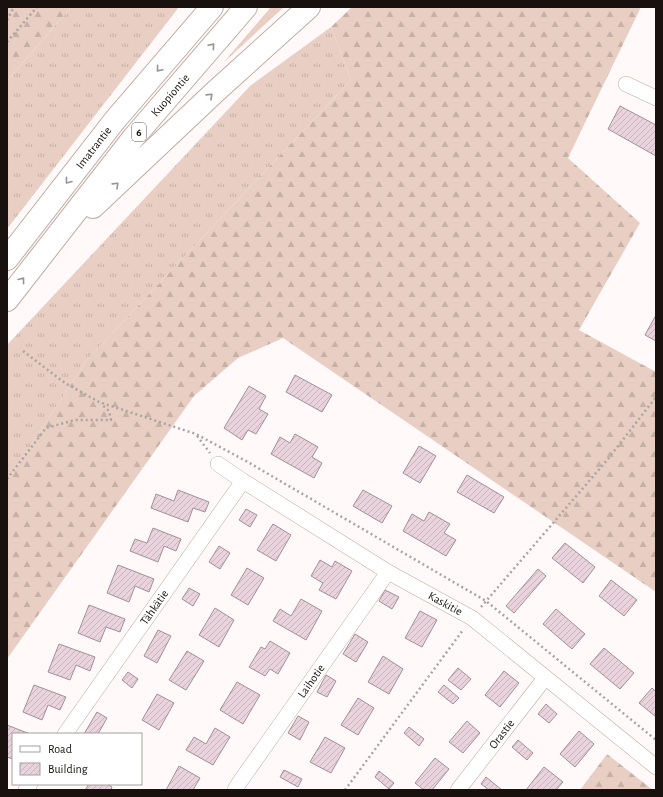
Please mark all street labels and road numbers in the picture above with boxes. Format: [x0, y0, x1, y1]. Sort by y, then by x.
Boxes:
street label: Kuopiontie [149, 72, 192, 119]
road number: 6 [132, 123, 146, 141]
street label: Imatrantie [74, 124, 114, 171]
street label: Tähkätie [138, 587, 171, 627]
street label: Kaskitie [426, 589, 465, 618]
street label: Laihotie [295, 662, 327, 700]
street label: Orastie [486, 717, 517, 751]

